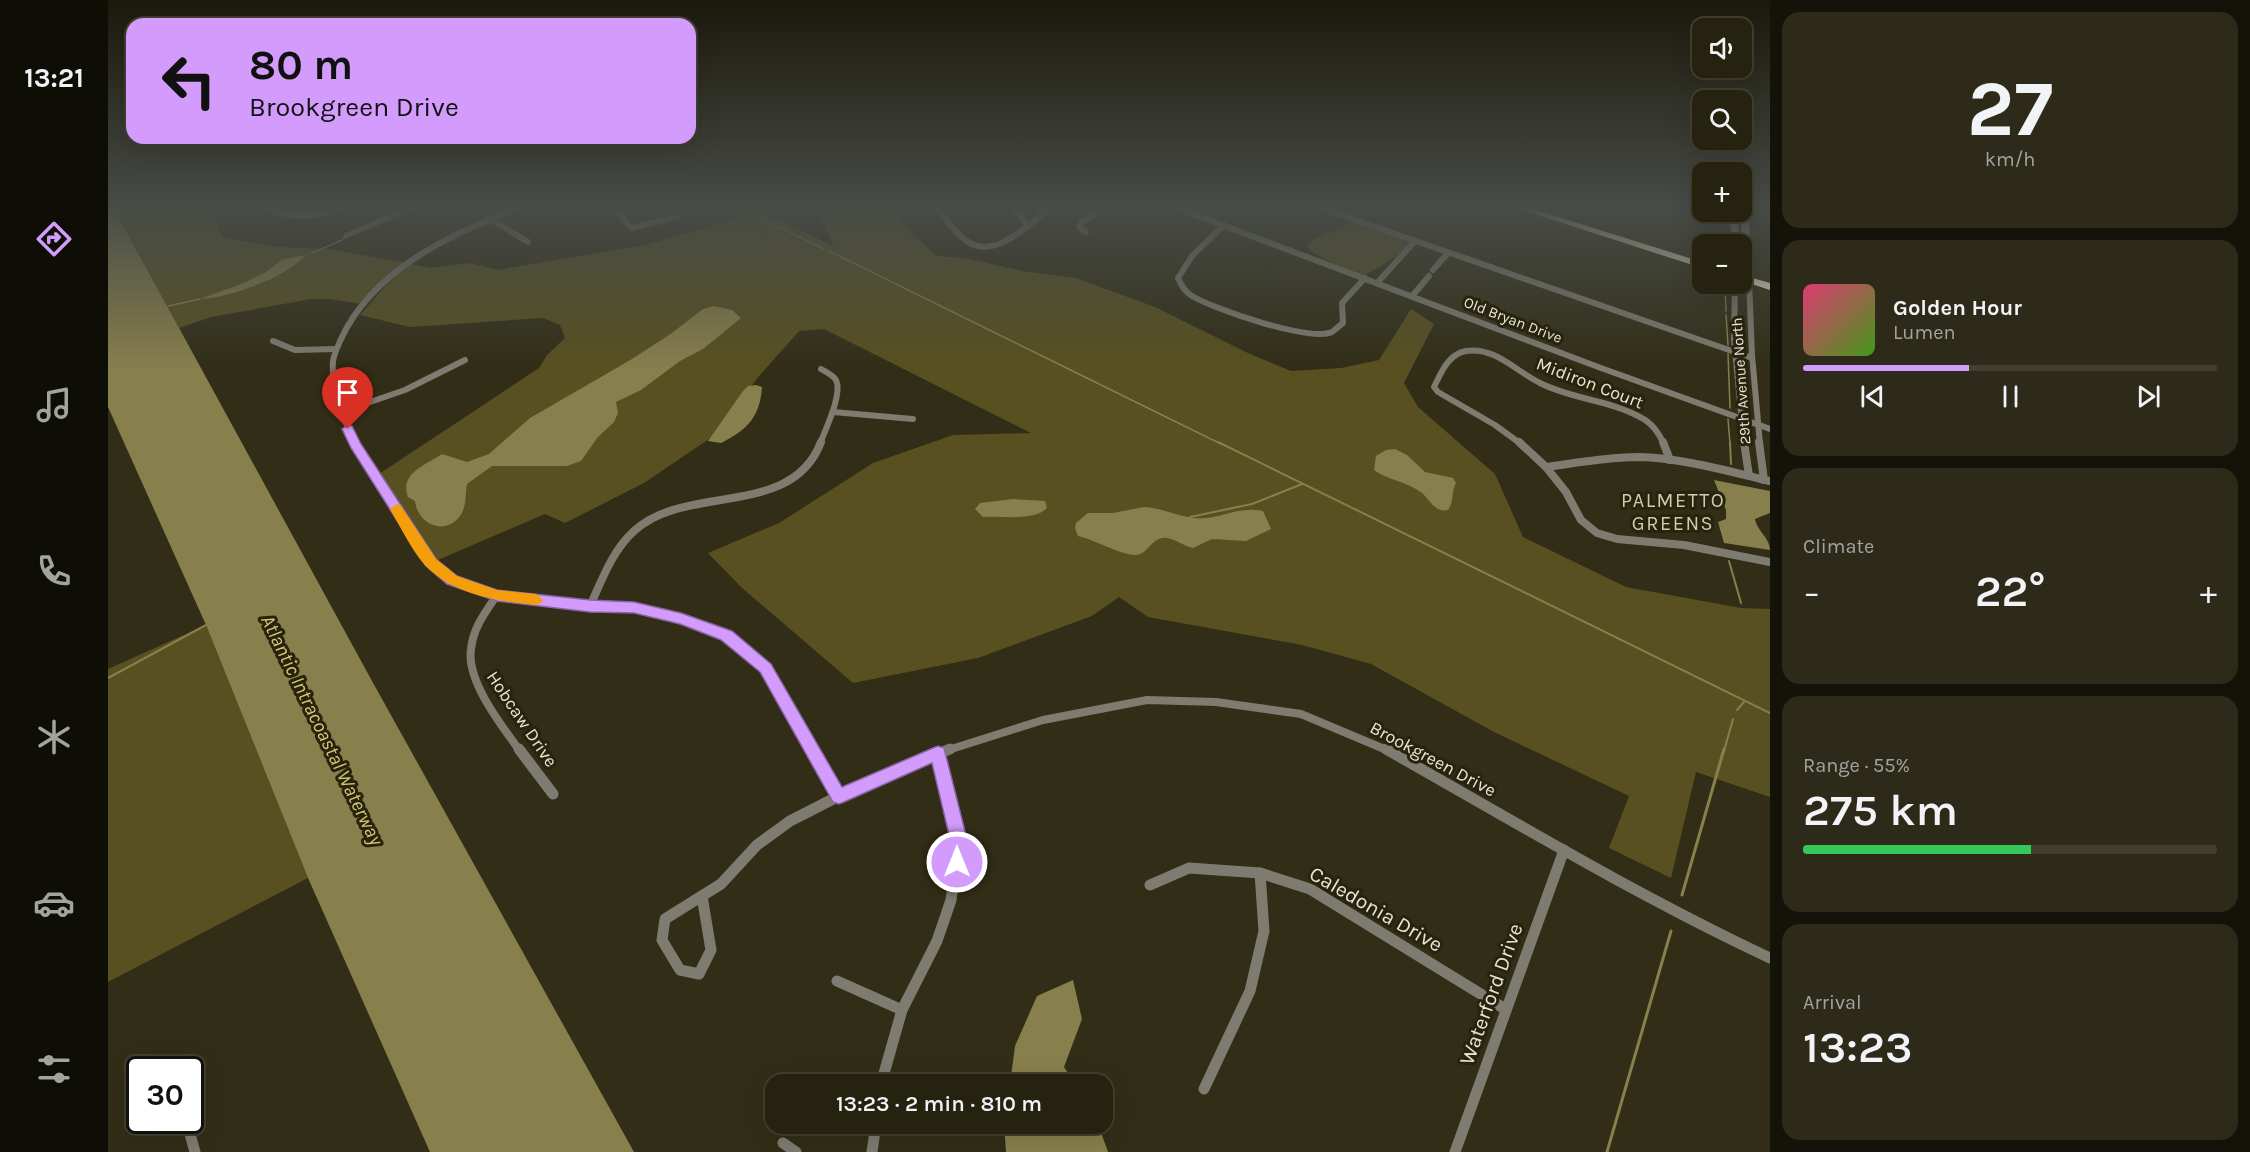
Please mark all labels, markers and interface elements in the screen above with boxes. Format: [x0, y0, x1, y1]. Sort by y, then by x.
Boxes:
map controls [1692, 18, 1752, 294]
button: sound [1692, 18, 1752, 78]
text: 80 m [249, 40, 353, 90]
icon: left [150, 42, 228, 120]
text: 13:21 [24, 62, 84, 94]
text: 27 [1967, 63, 2053, 155]
button: search [1692, 90, 1752, 150]
text: Brookgreen Drive [249, 91, 459, 123]
text: km/h [1985, 148, 2035, 171]
button: + [1692, 162, 1752, 222]
icon: directions [33, 218, 75, 260]
button: − [1692, 234, 1752, 294]
street label: Old Bryan Drive [1461, 293, 1565, 347]
text: Golden Hour [1893, 295, 2022, 321]
street label: 29th Avenue North [1728, 317, 1754, 445]
text: Lumen [1893, 321, 1956, 344]
street label: Midiron Court [1533, 352, 1647, 414]
pin [322, 367, 373, 429]
icon: arrive [331, 376, 364, 409]
icon: previous [1856, 380, 1889, 413]
icon: pause [1994, 380, 2027, 413]
icon: next [2132, 380, 2165, 413]
icon: music [33, 384, 75, 426]
district label: PALMETTO GREENS [1621, 489, 1725, 535]
text: Climate [1803, 535, 1874, 558]
icon: phone [33, 550, 75, 592]
text: 22° [1975, 565, 2045, 617]
text: − [1803, 573, 1820, 611]
text: + [2200, 573, 2217, 611]
water label: Atlantic Intracoastal Waterway [256, 611, 388, 850]
street label: Hobcaw Drive [482, 667, 562, 771]
icon: climate [33, 716, 75, 758]
street label: Brookgreen Drive [1366, 716, 1500, 802]
text: Range · 55% [1803, 754, 1910, 777]
text: 275 km [1803, 784, 1958, 836]
position arrow [925, 830, 989, 894]
street label: Caledonia Drive [1305, 861, 1447, 957]
icon: car [33, 882, 75, 924]
street label: Waterford Drive [1454, 920, 1528, 1068]
text: Arrival [1803, 991, 1862, 1014]
text: 13:23 [1803, 1021, 1913, 1073]
icon: filters [33, 1048, 75, 1090]
speed limit sign: 30 [126, 1056, 204, 1134]
text: 13:23 · 2 min · 810 m [836, 1091, 1042, 1117]

